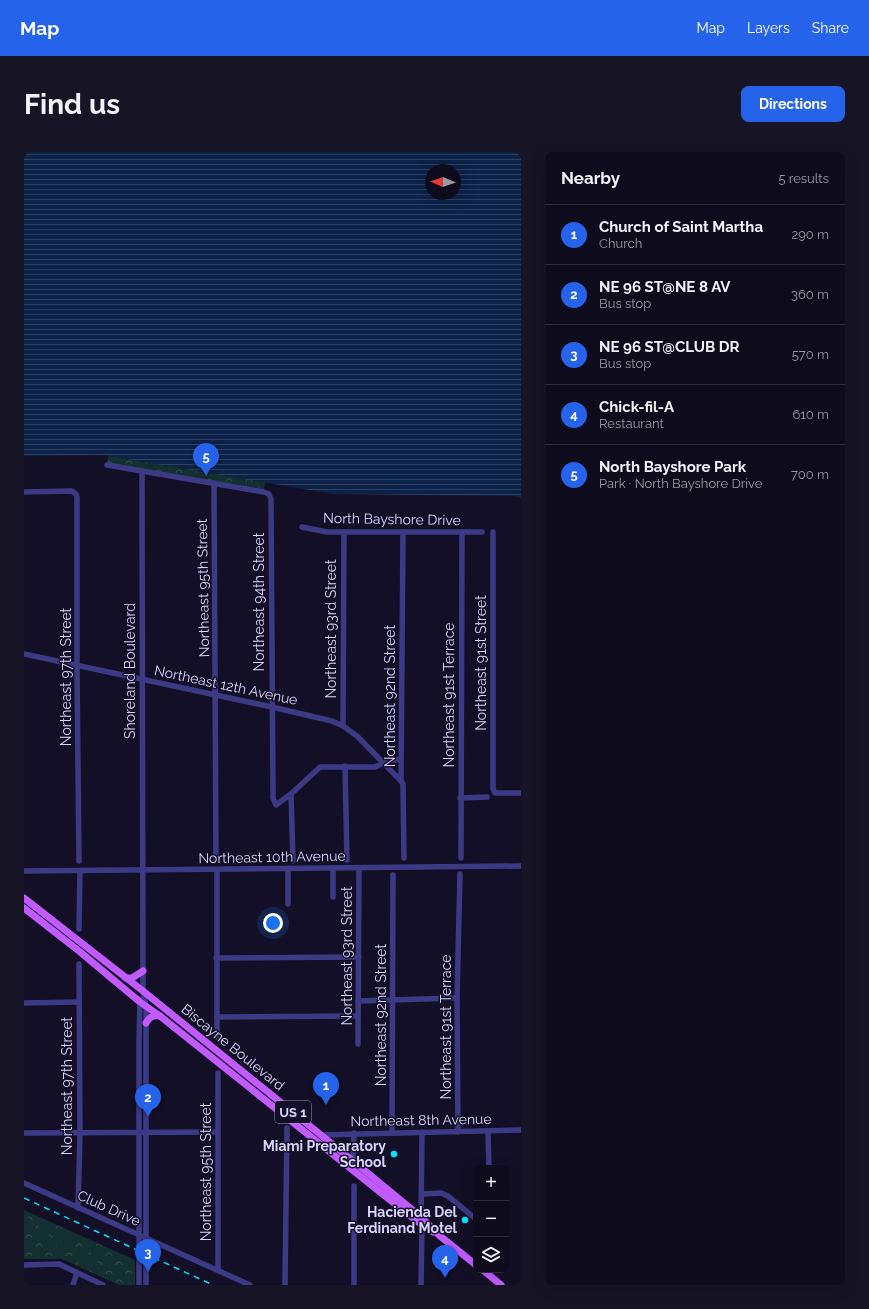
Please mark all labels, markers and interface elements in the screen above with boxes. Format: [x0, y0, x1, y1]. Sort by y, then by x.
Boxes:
text: Map [20, 17, 59, 39]
text: Map [697, 20, 725, 36]
text: Layers [747, 20, 790, 36]
text: Share [812, 20, 849, 36]
button: Directions [741, 86, 845, 122]
text: Find us [24, 88, 120, 121]
north arrow [425, 164, 461, 200]
text: Nearby [561, 168, 620, 188]
text: 5 results [778, 171, 829, 186]
text: Church of Saint Martha [599, 218, 763, 236]
text: 1 [571, 227, 577, 242]
text: 290 m [791, 227, 829, 242]
text: Church [599, 236, 642, 251]
text: NE 96 ST@NE 8 AV [599, 278, 731, 296]
text: 2 [570, 287, 578, 302]
text: 360 m [791, 287, 829, 302]
text: Bus stop [599, 296, 651, 311]
text: NE 96 ST@CLUB DR [599, 338, 739, 356]
text: 3 [570, 347, 578, 362]
text: 570 m [792, 347, 829, 362]
text: Bus stop [599, 356, 651, 371]
text: Chick-fil-A [599, 398, 674, 416]
text: 4 [570, 407, 578, 422]
text: 610 m [792, 407, 829, 422]
text: Restaurant [599, 416, 664, 431]
pin: 5 [193, 443, 219, 476]
text: North Bayshore Park [599, 458, 746, 476]
text: 5 [570, 467, 578, 482]
text: 700 m [791, 467, 829, 482]
text: Park · North Bayshore Drive [599, 476, 762, 491]
street label: North Bayshore Drive [323, 510, 461, 528]
street label: Northeast 95th Street [194, 518, 212, 657]
street label: Northeast 94th Street [251, 532, 267, 671]
street label: Northeast 93rd Street [323, 559, 339, 699]
street label: Northeast 91st Street [473, 595, 489, 731]
street label: Shoreland Boulevard [122, 603, 138, 739]
street label: Northeast 97th Street [58, 607, 74, 746]
street label: Northeast 91st Terrace [441, 623, 457, 767]
street label: Northeast 92nd Street [382, 624, 398, 767]
street label: Northeast 12th Avenue [153, 662, 299, 708]
street label: Northeast 10th Avenue [198, 848, 346, 866]
street label: Northeast 93rd Street [339, 886, 355, 1026]
your location [263, 913, 283, 933]
street label: Northeast 92nd Street [373, 943, 389, 1086]
street label: Northeast 91st Terrace [438, 955, 454, 1099]
street label: Biscayne Boulevard [178, 1001, 288, 1093]
street label: Northeast 97th Street [59, 1016, 75, 1155]
pin: 1 [313, 1072, 339, 1105]
pin: 2 [135, 1084, 161, 1117]
road number: US 1 [275, 1101, 311, 1123]
street label: Northeast 95th Street [198, 1102, 214, 1241]
street label: Northeast 8th Avenue [350, 1111, 492, 1129]
place label: Miami Preparatory School [263, 1138, 387, 1170]
marker: Miami Preparatory School [389, 1149, 399, 1159]
map controls [473, 1165, 509, 1273]
button: + [473, 1165, 509, 1201]
street label: Club Drive [75, 1187, 143, 1229]
button: − [473, 1201, 509, 1237]
place label: Hacienda Del Ferdinand Motel [347, 1204, 458, 1236]
marker: Hacienda Del Ferdinand Motel [460, 1215, 470, 1225]
button: layers [473, 1237, 509, 1273]
pin: 3 [135, 1239, 161, 1272]
pin: 4 [432, 1245, 458, 1278]

